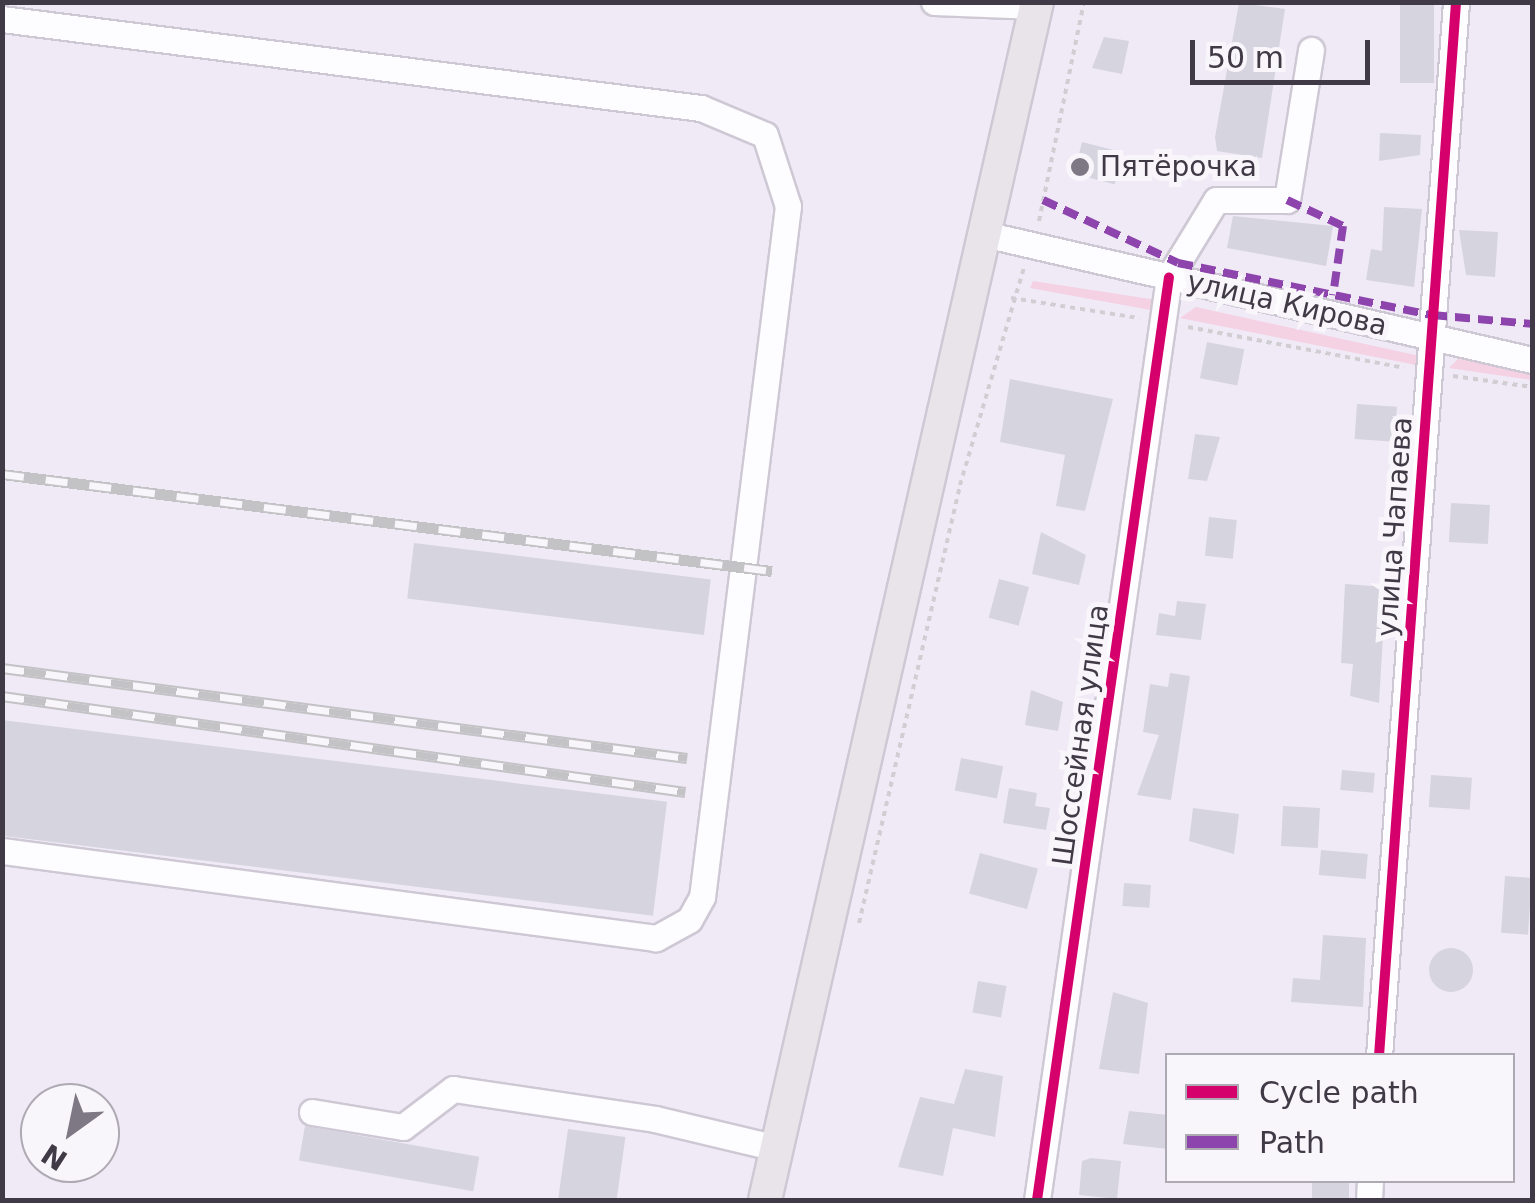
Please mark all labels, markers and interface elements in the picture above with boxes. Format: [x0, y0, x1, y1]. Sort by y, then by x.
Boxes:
scale bar [1195, 20, 1375, 82]
text: 50 m [1207, 40, 1284, 75]
place label: Пятёрочка [1100, 150, 1257, 184]
marker: Пятёрочка [1069, 156, 1091, 178]
street label: улица Кирова [1184, 265, 1390, 343]
street label: улица Чапаева [1371, 416, 1419, 638]
street label: Шоссейная улица [1046, 602, 1116, 868]
legend [1165, 1053, 1515, 1183]
text: Cycle path [1259, 1075, 1419, 1110]
north arrow [20, 1083, 120, 1183]
text: Path [1259, 1125, 1325, 1160]
text: N [36, 1137, 73, 1177]

